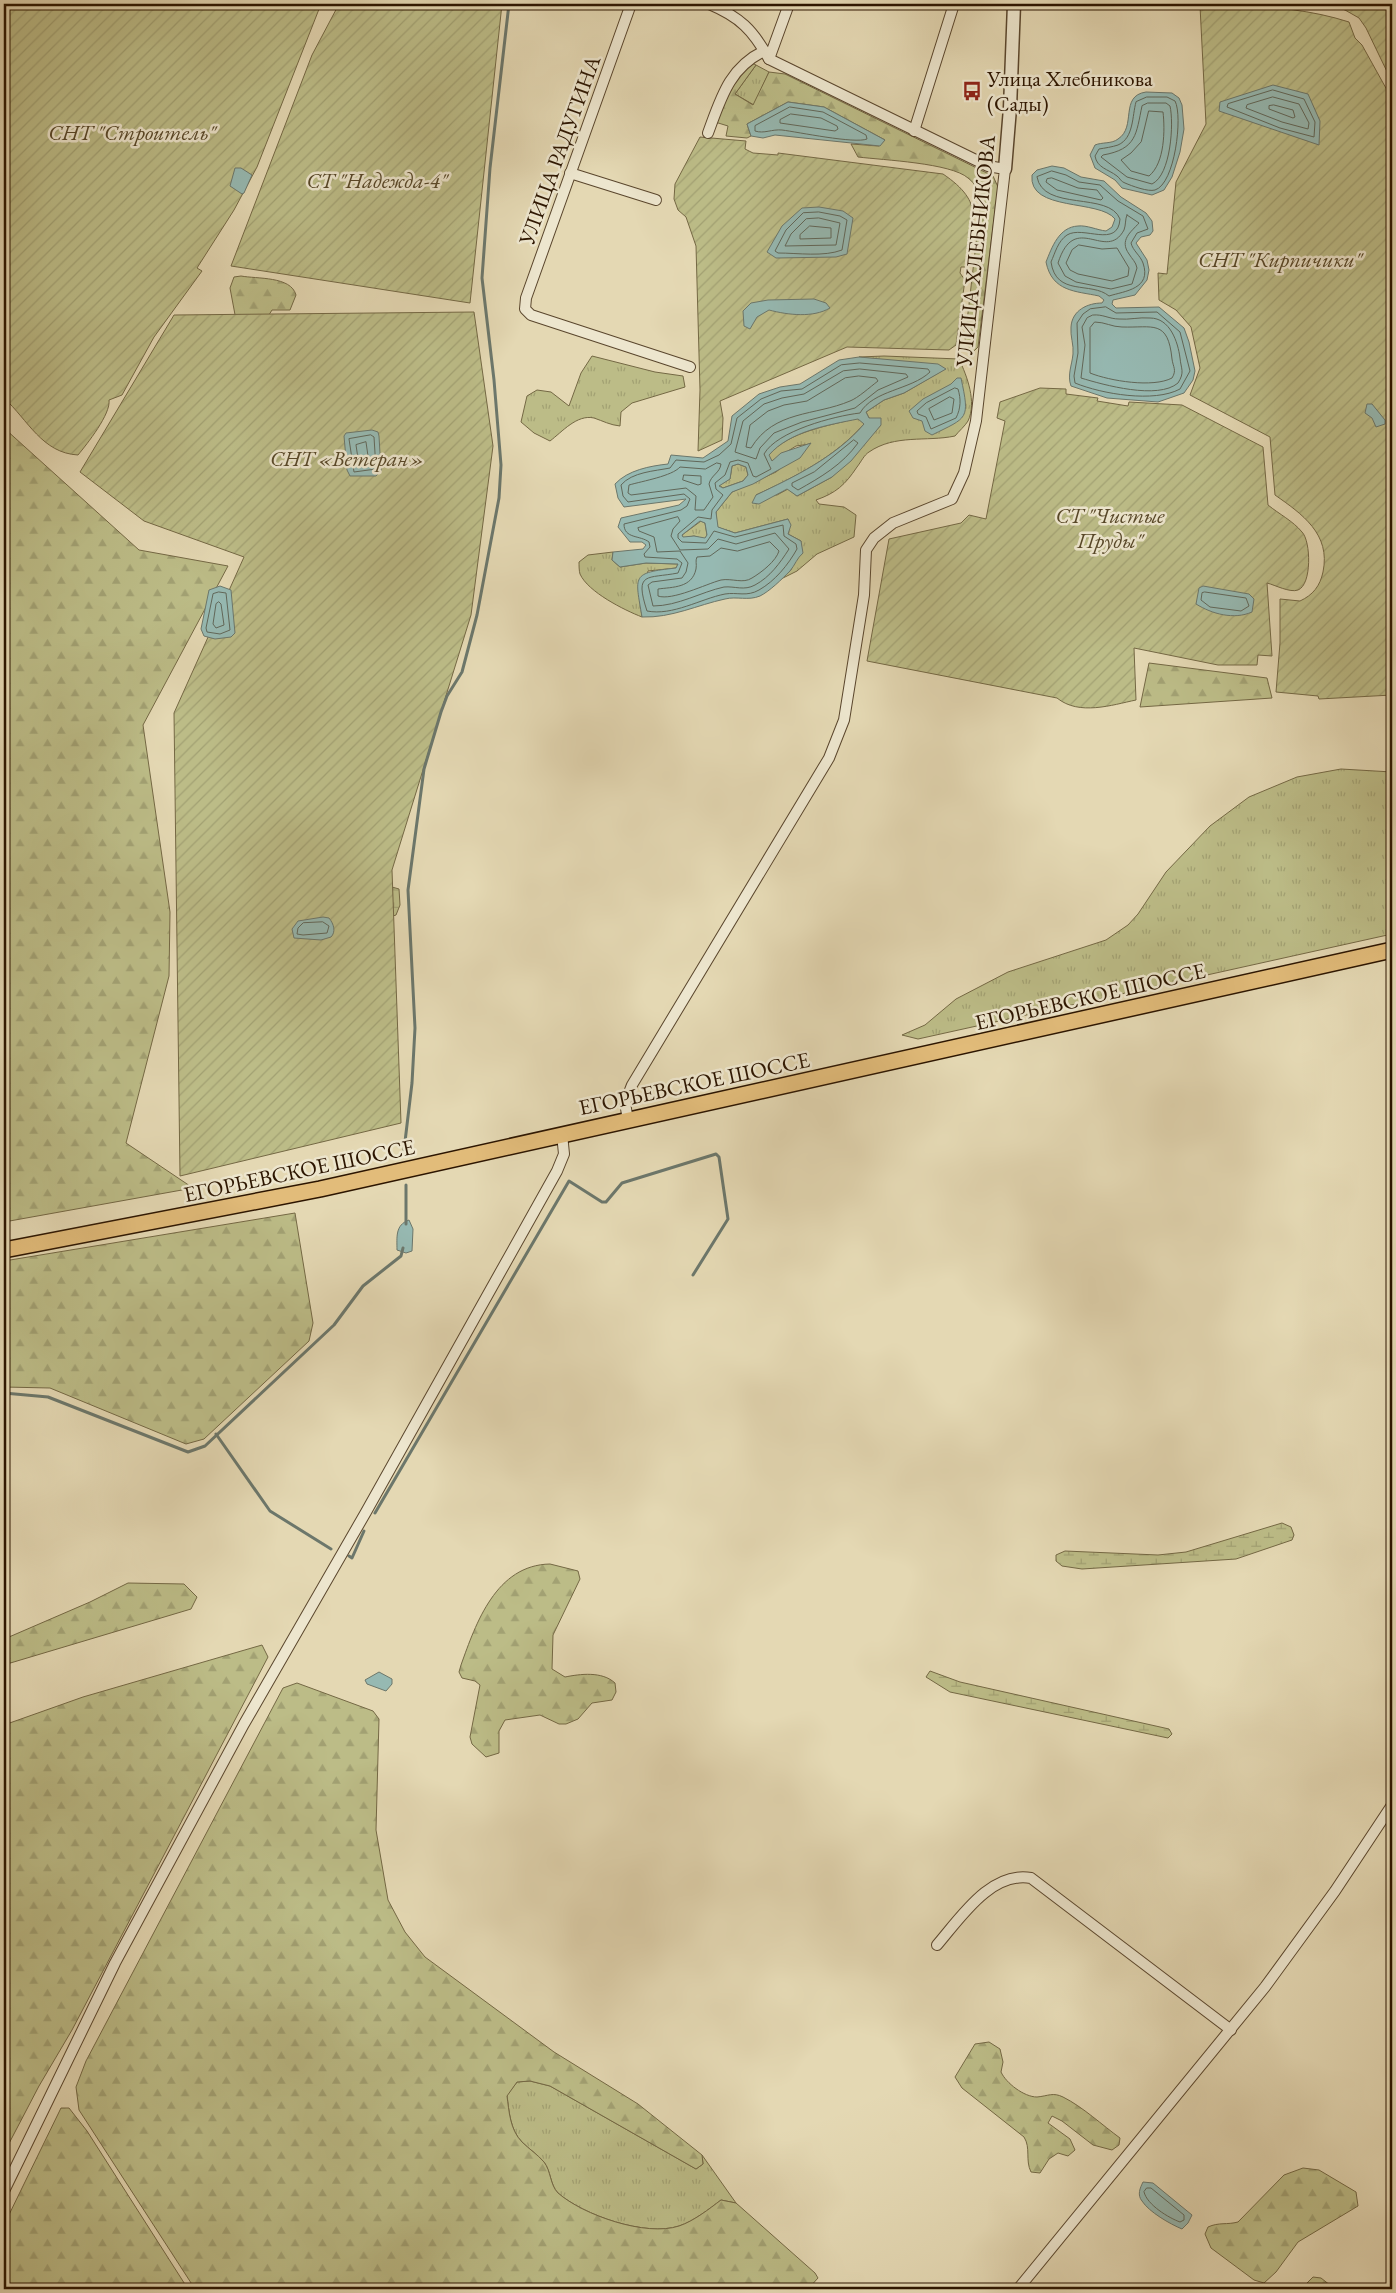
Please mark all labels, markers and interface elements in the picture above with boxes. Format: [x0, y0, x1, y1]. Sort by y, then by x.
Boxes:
street label: УЛИЦА РАДУГИНА [511, 51, 607, 250]
place label: Улица Хлебникова (Сады) [986, 64, 1153, 118]
bus stop icon: Улица Хлебникова (Сады) [961, 80, 983, 102]
park label: СНТ "Строитель" [48, 118, 218, 147]
street label: УЛИЦА ХЛЕБНИКОВА [949, 133, 1002, 369]
park label: СТ "Надежда-4" [306, 166, 450, 195]
park label: СНТ "Кирпичики" [1198, 245, 1365, 274]
park label: СНТ «Ветеран» [270, 444, 424, 473]
park label: СТ "Чистые Пруды" [1055, 501, 1165, 555]
street label: ЕГОРЬЕВСКОЕ ШОССЕ [972, 956, 1208, 1037]
street label: ЕГОРЬЕВСКОЕ ШОССЕ [576, 1045, 812, 1122]
street label: ЕГОРЬЕВСКОЕ ШОССЕ [181, 1132, 417, 1209]

